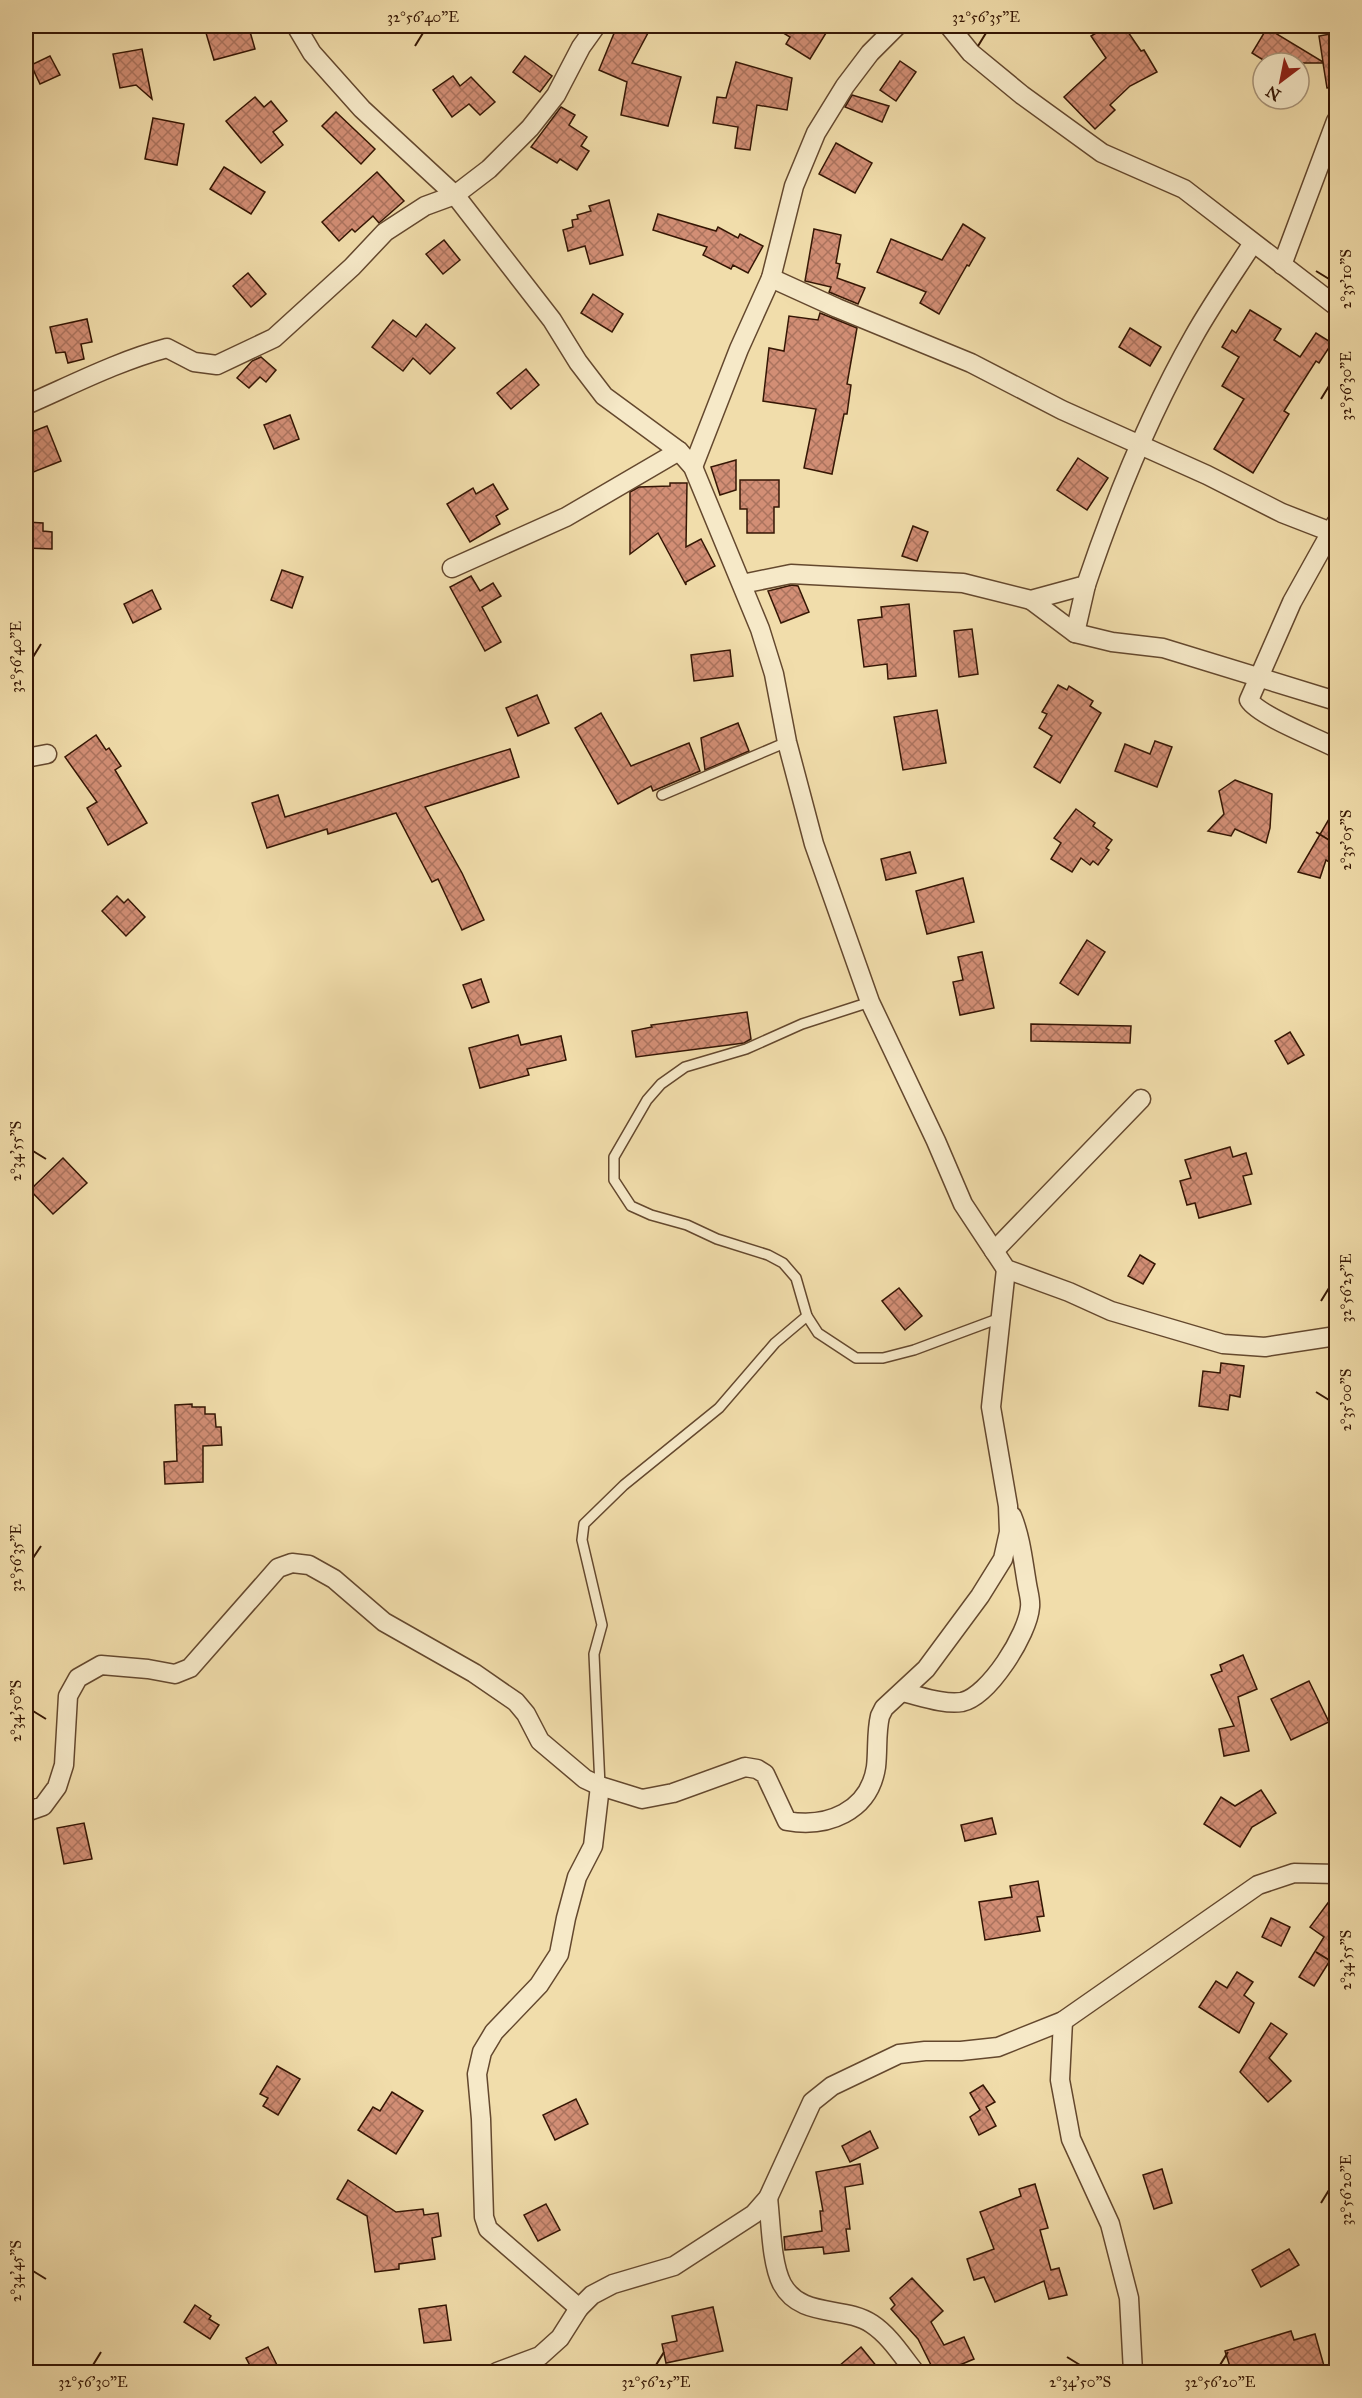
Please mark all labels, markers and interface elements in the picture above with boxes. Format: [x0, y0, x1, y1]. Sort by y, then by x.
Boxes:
text: 32°56'40"E [387, 8, 459, 26]
text: 32°56'35"E [952, 8, 1020, 26]
north arrow [1251, 51, 1311, 111]
text: N [1262, 81, 1284, 105]
text: 2°35'10"S [1337, 249, 1355, 309]
text: 32°56'30"E [1337, 351, 1355, 421]
text: 32°56'40"E [7, 621, 25, 693]
text: 2°35'05"S [1337, 810, 1355, 870]
text: 2°34'55"S [7, 1121, 25, 1181]
text: 32°56'25"E [1337, 1253, 1355, 1323]
text: 2°35'00"S [1337, 1369, 1355, 1431]
text: 32°56'35"E [7, 1524, 25, 1592]
text: 2°34'50"S [7, 1680, 25, 1742]
text: 2°34'55"S [1337, 1930, 1355, 1990]
text: 32°56'20"E [1337, 2154, 1355, 2226]
text: 2°34'45"S [7, 2240, 25, 2302]
text: 32°56'30"E [58, 2373, 128, 2391]
text: 32°56'25"E [621, 2373, 691, 2391]
text: 2°34'50"S [1049, 2373, 1111, 2391]
text: 32°56'20"E [1184, 2373, 1256, 2391]

